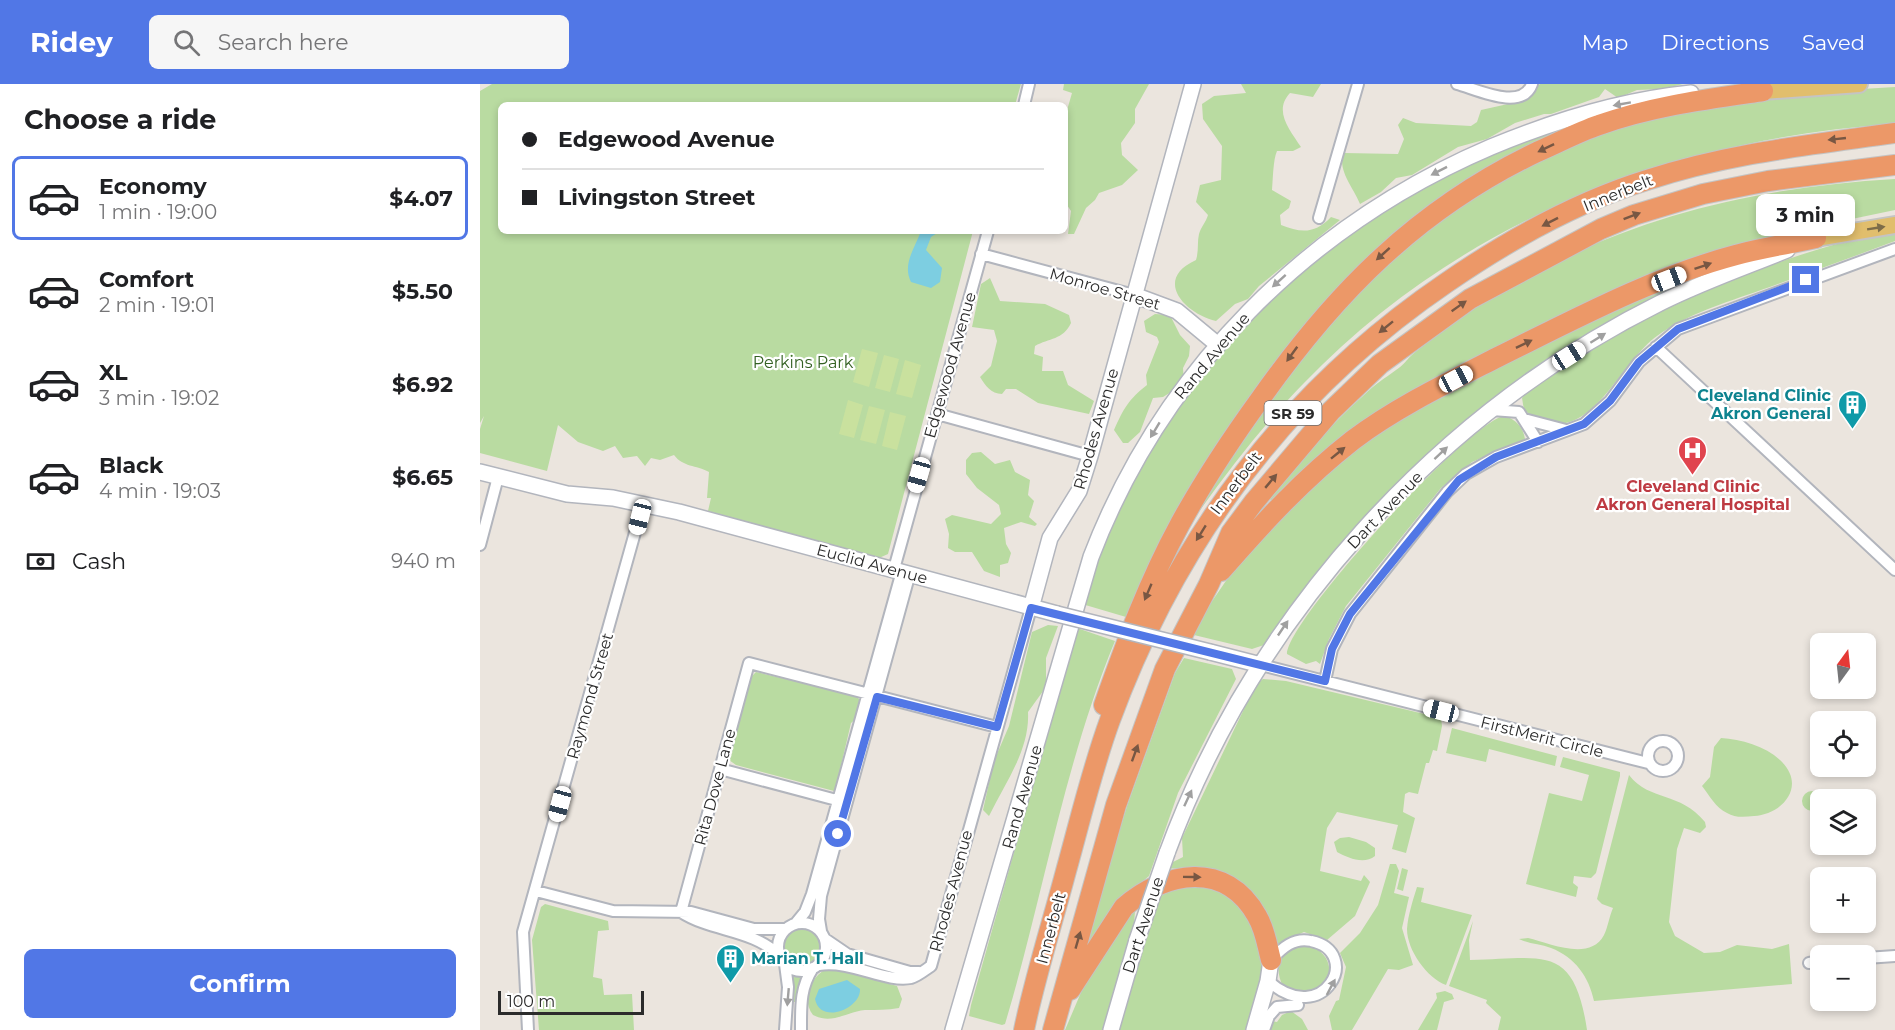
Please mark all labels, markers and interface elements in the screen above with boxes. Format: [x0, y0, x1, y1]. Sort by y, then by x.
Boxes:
search box [149, 15, 569, 69]
text: Ridey [30, 25, 113, 59]
icon: search [170, 26, 203, 59]
text: Search here [218, 29, 349, 56]
text: Map [1582, 30, 1628, 55]
text: Directions [1661, 30, 1769, 55]
text: Saved [1802, 30, 1865, 55]
one-way arrow [1612, 100, 1631, 109]
text: Choose a ride [24, 103, 216, 136]
text: Edgewood Avenue [558, 126, 775, 153]
one-way arrow [1827, 134, 1846, 144]
one-way arrow [1537, 144, 1554, 153]
one-way arrow [1431, 166, 1448, 176]
street label: Innerbelt [1580, 170, 1656, 216]
icon: car [27, 171, 81, 225]
text: Economy [99, 173, 207, 200]
text: Livingston Street [558, 184, 755, 211]
text: $4.07 [389, 185, 453, 212]
callout: 3 min [1756, 193, 1856, 235]
text: 1 min · 19:00 [99, 200, 217, 224]
text: 3 min [1776, 203, 1835, 227]
one-way arrow [1623, 211, 1641, 221]
one-way arrow [1542, 217, 1559, 227]
one-way arrow [1867, 223, 1886, 232]
one-way arrow [1376, 247, 1391, 260]
one-way arrow [1694, 261, 1712, 271]
icon: car [27, 264, 81, 318]
street label: Monroe Street [1047, 264, 1163, 314]
car [1649, 264, 1689, 294]
text: Comfort [99, 266, 194, 293]
route end [1792, 266, 1819, 293]
one-way arrow [1272, 274, 1287, 287]
text: $5.50 [392, 278, 453, 305]
street label: Edgewood Avenue [920, 290, 980, 440]
text: 2 min · 19:01 [99, 293, 215, 317]
one-way arrow [1451, 300, 1467, 312]
street label: Rand Avenue [1170, 309, 1254, 403]
one-way arrow [1379, 320, 1394, 332]
one-way arrow [1590, 332, 1607, 343]
car [1549, 339, 1589, 373]
one-way arrow [1515, 340, 1533, 350]
one-way arrow [1286, 346, 1298, 362]
park label: Perkins Park [753, 353, 854, 372]
icon: car [27, 357, 81, 411]
text: XL [99, 359, 128, 386]
car [1436, 363, 1476, 395]
street label: Rhodes Avenue [1070, 366, 1122, 492]
text: $6.92 [392, 371, 453, 398]
text: 3 min · 19:02 [99, 386, 219, 410]
place label: Cleveland Clinic Akron General [1697, 386, 1832, 423]
building icon: Cleveland Clinic Akron General [1836, 388, 1868, 430]
road number: SR 59 [1264, 401, 1322, 425]
one-way arrow [1149, 422, 1160, 438]
hospital icon: Cleveland Clinic Akron General Hospital [1677, 434, 1709, 476]
one-way arrow [1434, 446, 1449, 460]
street label: Innerbelt [1206, 447, 1266, 518]
one-way arrow [1330, 447, 1345, 459]
icon: car [27, 450, 81, 504]
text: Black [99, 452, 163, 479]
car [905, 455, 933, 495]
text: $6.65 [392, 464, 453, 491]
street label: Dart Avenue [1343, 467, 1427, 553]
one-way arrow [1265, 473, 1278, 489]
place label: Cleveland Clinic Akron General Hospital [1595, 477, 1790, 514]
text: 4 min · 19:03 [99, 479, 221, 503]
car [627, 497, 653, 537]
one-way arrow [1196, 525, 1207, 541]
street label: Euclid Avenue [814, 540, 930, 588]
icon: cash [24, 545, 57, 578]
text: Cash [72, 548, 126, 575]
text: 940 m [391, 549, 456, 573]
one-way arrow [1143, 584, 1152, 601]
one-way arrow [1277, 621, 1289, 637]
street label: Raymond Street [563, 630, 617, 761]
north arrow [1810, 633, 1876, 699]
map controls [1810, 633, 1876, 1011]
car [1421, 698, 1461, 724]
button: locate [1810, 711, 1876, 777]
street label: FirstMerit Circle [1479, 713, 1605, 761]
street label: Rita Dove Lane [690, 726, 740, 848]
street label: Rand Avenue [998, 743, 1046, 851]
one-way arrow [1130, 744, 1140, 762]
car [547, 784, 573, 824]
one-way arrow [1183, 789, 1193, 807]
button: layers [1810, 789, 1876, 855]
route start [824, 820, 851, 847]
street label: Rhodes Avenue [926, 828, 976, 954]
button: + [1810, 867, 1876, 933]
one-way arrow [1183, 872, 1202, 882]
street label: Dart Avenue [1118, 874, 1168, 976]
street label: Innerbelt [1032, 890, 1070, 966]
one-way arrow [1074, 931, 1083, 949]
building icon: Marian T. Hall [714, 942, 746, 984]
button: − [1810, 945, 1876, 1011]
button: Confirm [24, 949, 456, 1018]
place label: Marian T. Hall [751, 949, 864, 968]
one-way arrow [1326, 978, 1336, 995]
scale bar [498, 988, 644, 1016]
one-way arrow [783, 988, 792, 1007]
text: 100 m [507, 992, 555, 1011]

